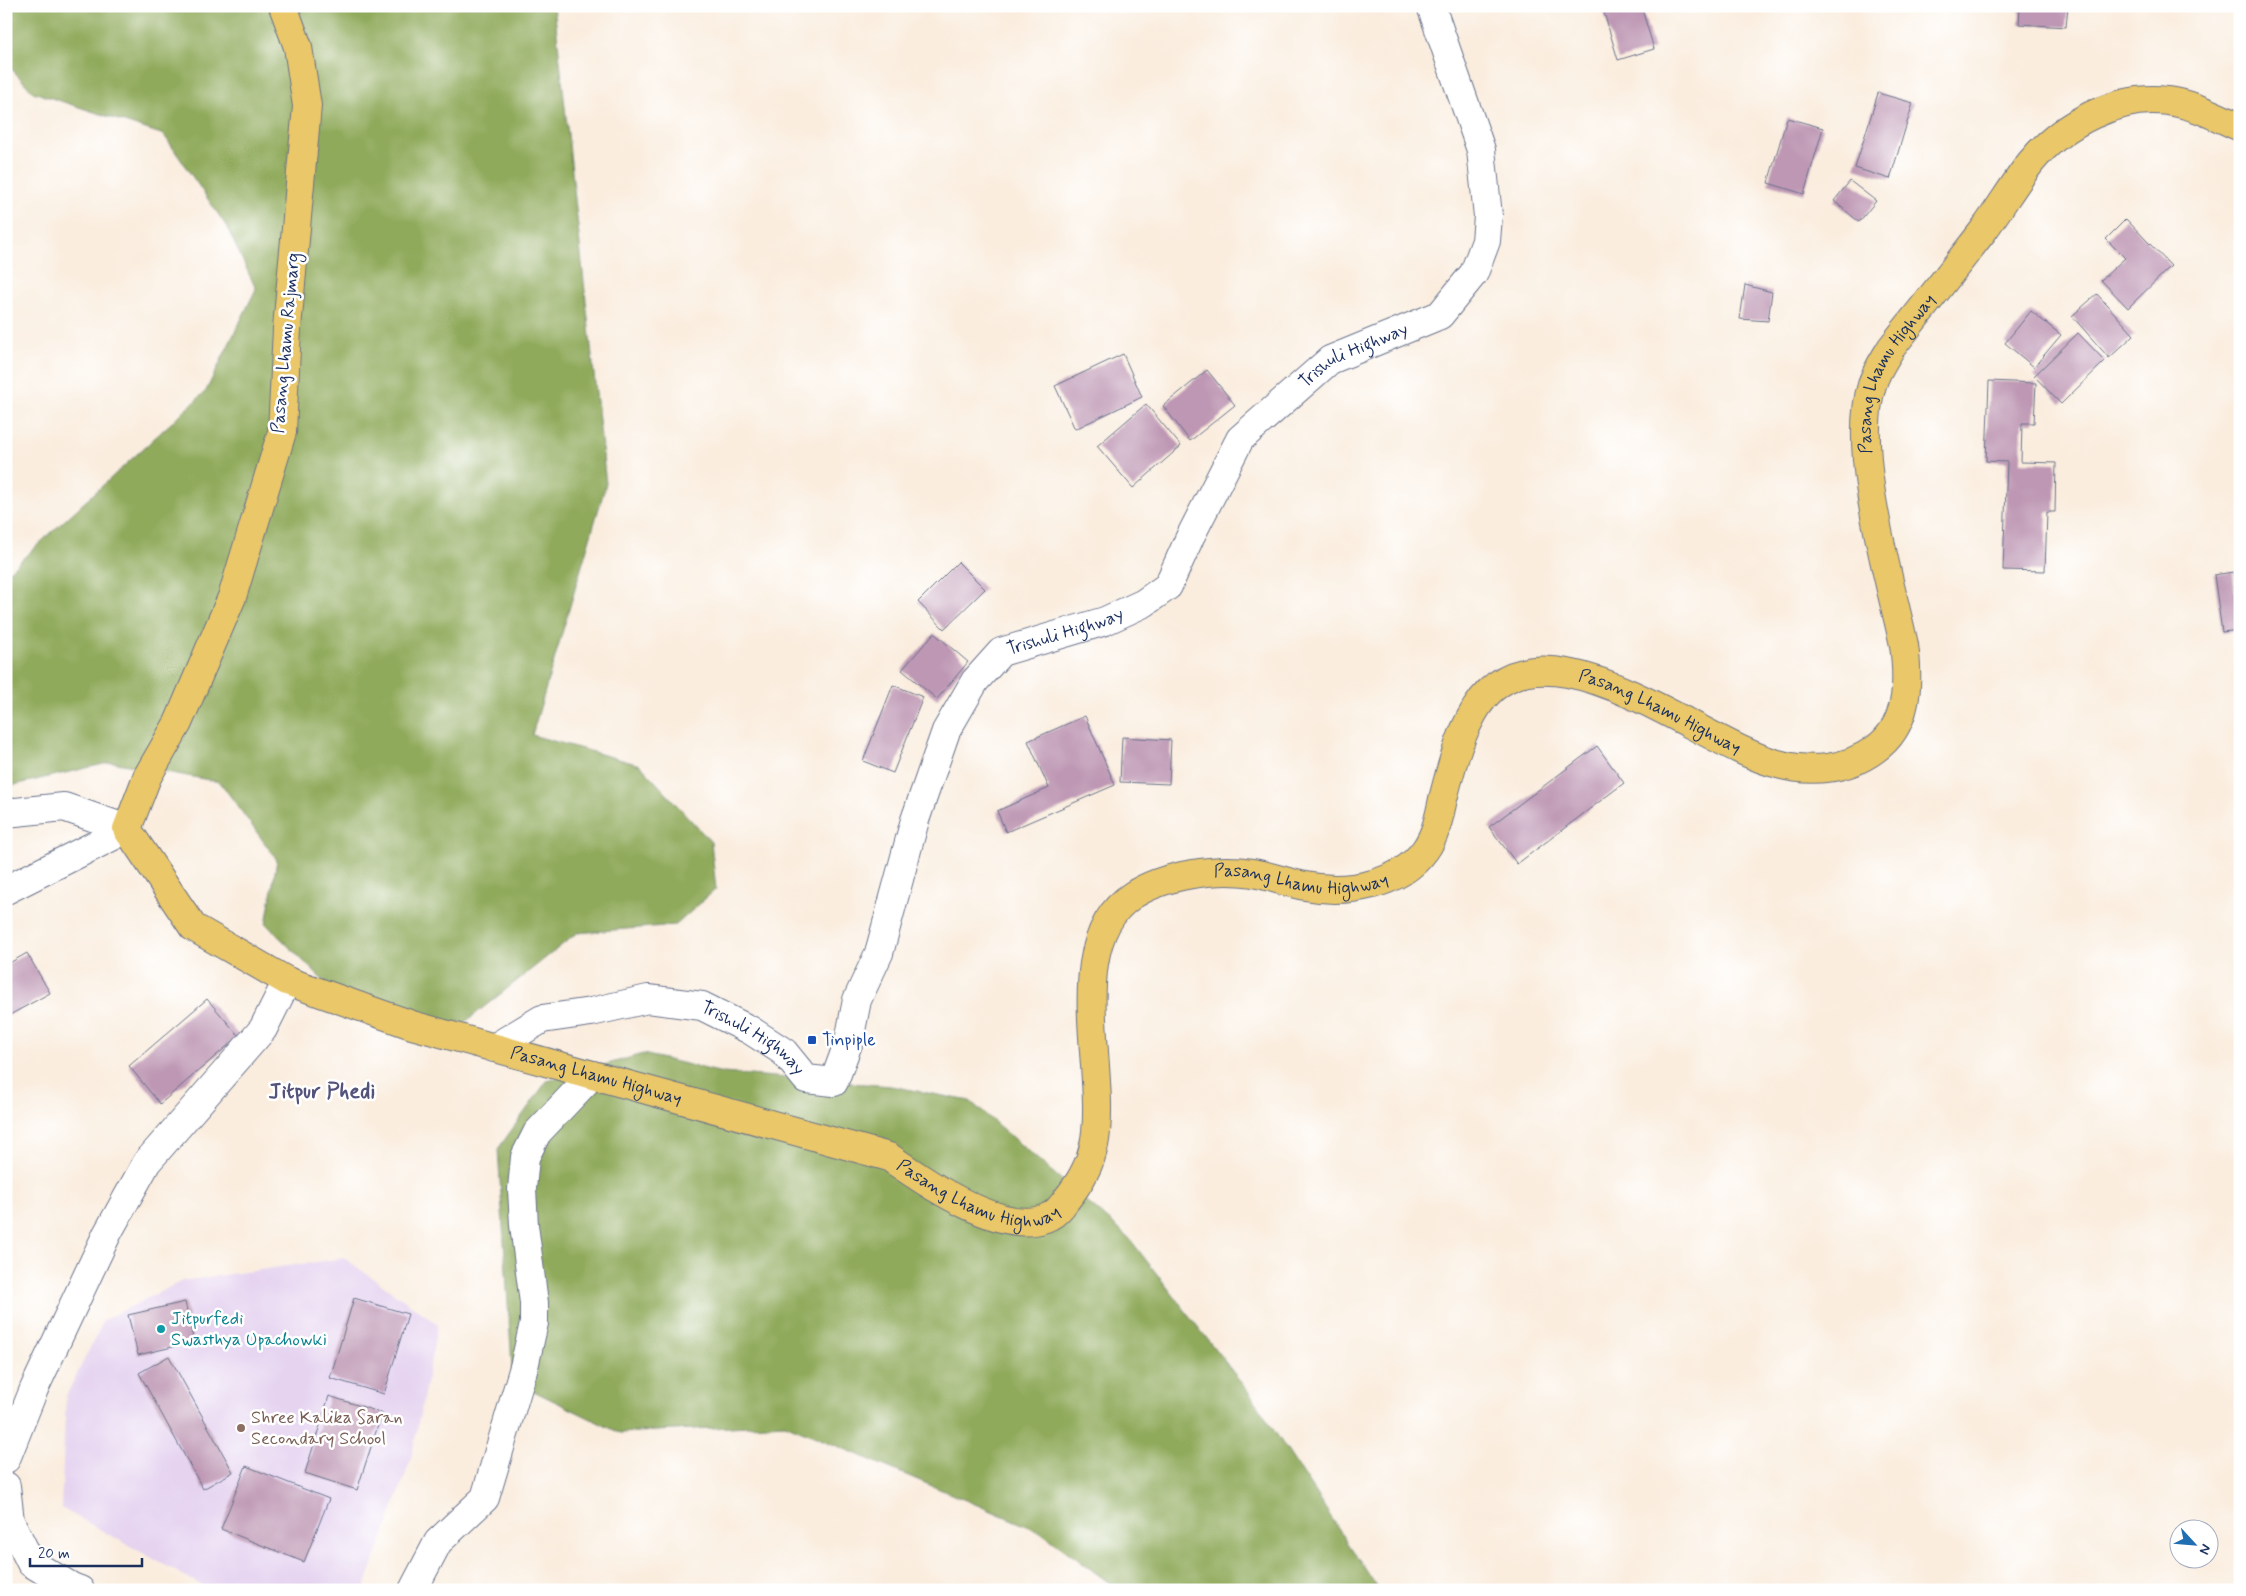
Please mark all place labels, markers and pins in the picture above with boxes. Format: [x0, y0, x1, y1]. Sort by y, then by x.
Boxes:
place label: Tinpiple [822, 1028, 876, 1052]
marker: Tinpiple [806, 1034, 818, 1046]
place label: Jitpurfedi Swasthya Upachowki [171, 1307, 327, 1352]
marker: Jitpurfedi Swasthya Upachowki [155, 1323, 167, 1335]
place label: Shree Kalika Saran Secondary School [251, 1406, 402, 1451]
marker: Shree Kalika Saran Secondary School [235, 1422, 247, 1434]

